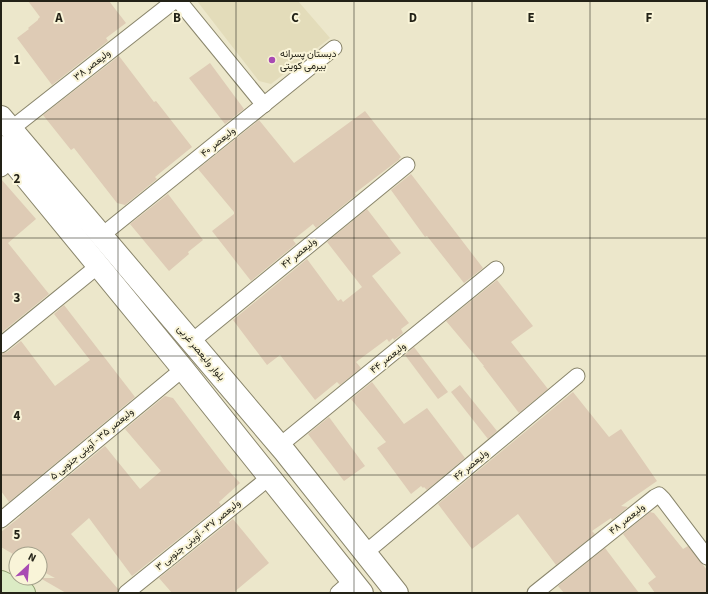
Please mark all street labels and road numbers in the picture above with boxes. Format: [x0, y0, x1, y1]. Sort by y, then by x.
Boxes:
street label: ولیعصر ۳۸ [71, 46, 113, 84]
street label: ولیعصر ۴۰ [198, 124, 238, 160]
street label: ولیعصر ۴۲ [278, 234, 320, 272]
street label: بلوار ولیعصر غربی [174, 322, 228, 384]
street label: ولیعصر ۴۴ [367, 339, 409, 377]
street label: ولیعصر ۳۵ - آوینی جنوبی ۵ [47, 405, 137, 483]
street label: ولیعصر ۴۶ [451, 446, 491, 484]
street label: ولیعصر ۳۷ - آوینی جنوبی ۳ [152, 496, 244, 574]
street label: ولیعصر ۴۸ [606, 500, 648, 538]

